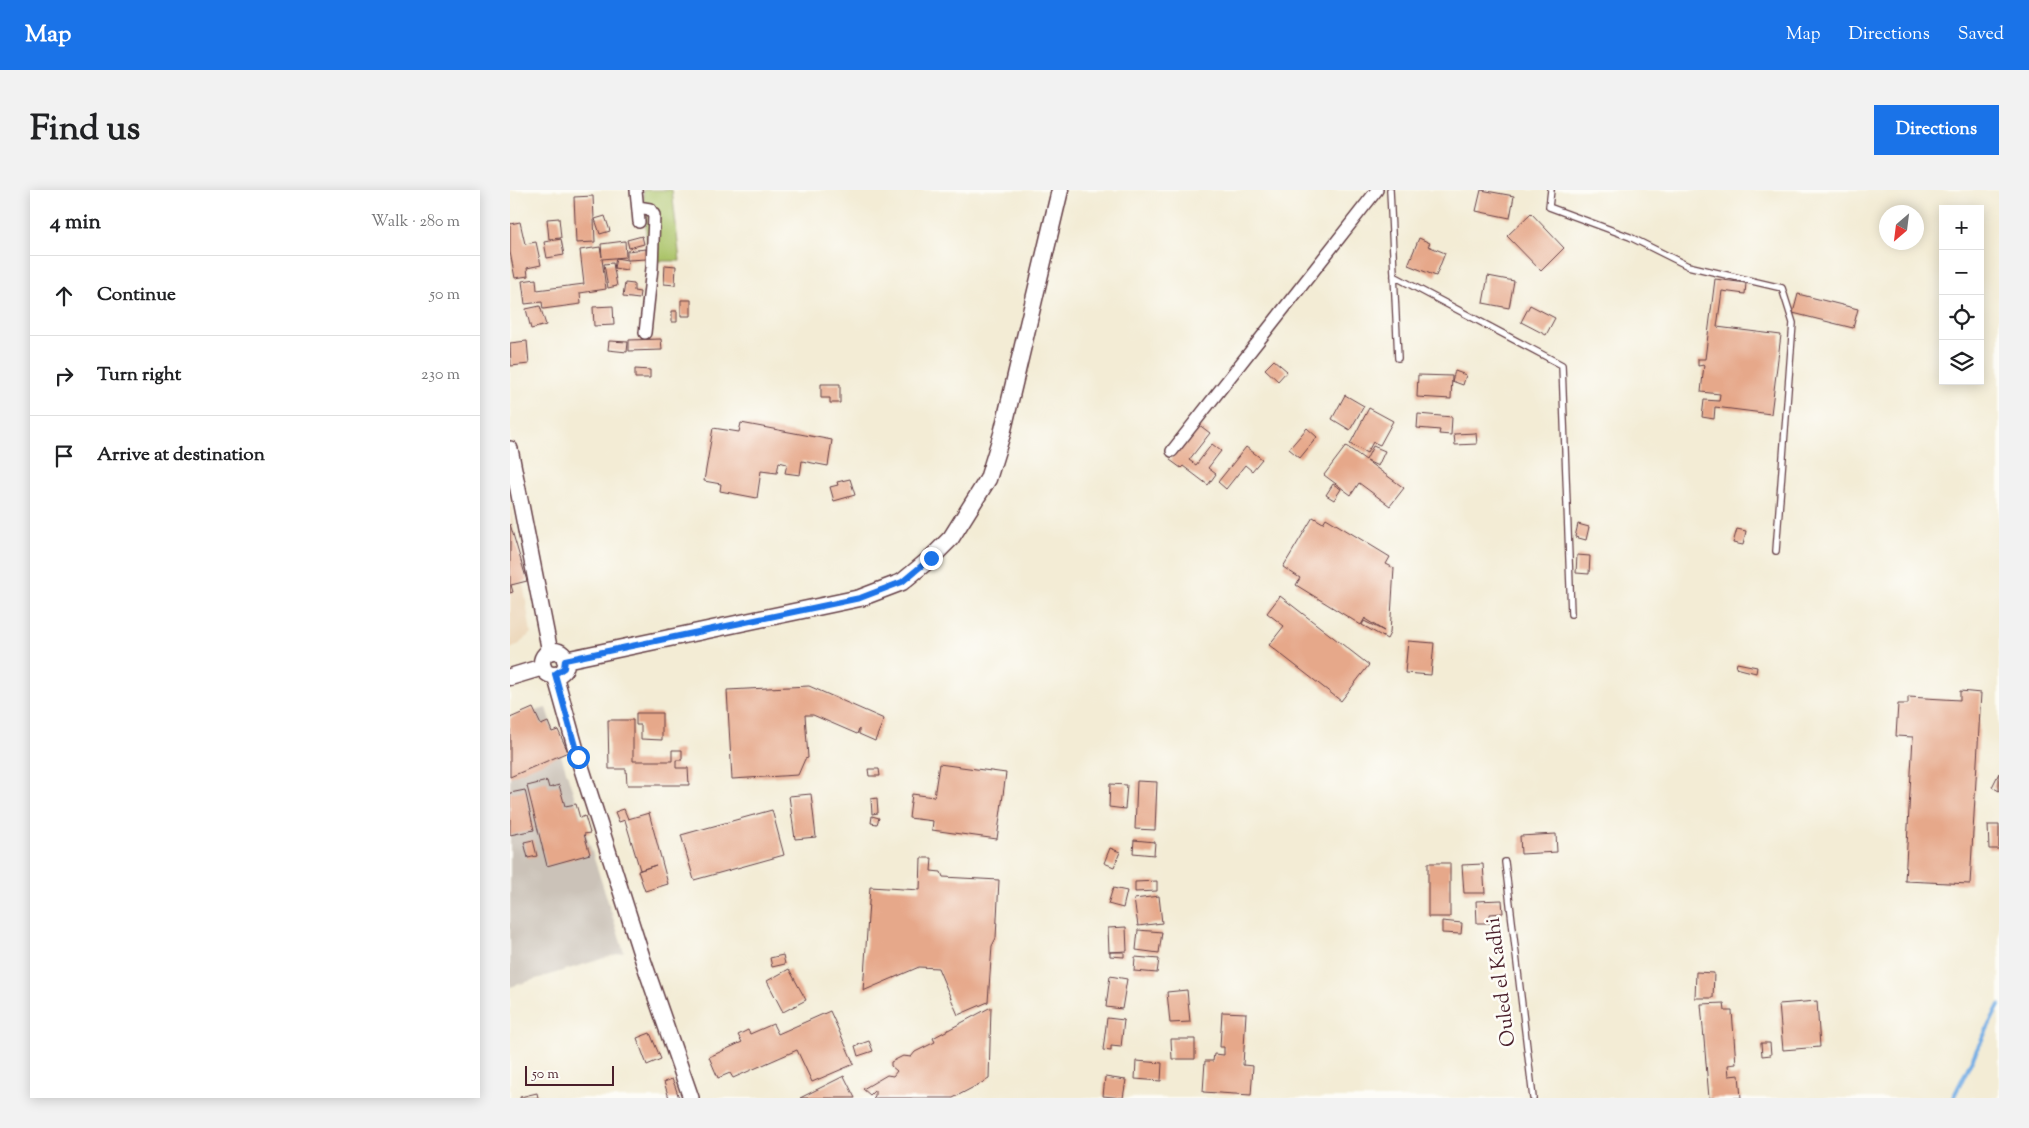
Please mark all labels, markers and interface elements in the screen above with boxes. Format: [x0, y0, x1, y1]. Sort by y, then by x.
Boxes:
text: Map [25, 18, 71, 52]
text: Map [1786, 22, 1821, 48]
text: Directions [1849, 22, 1930, 48]
text: Saved [1958, 22, 2004, 48]
text: Find us [30, 105, 140, 156]
button: Directions [1874, 105, 1999, 155]
north arrow [1879, 205, 1924, 250]
map controls [1939, 205, 1984, 385]
button: + [1939, 205, 1984, 250]
text: 4 min [50, 208, 101, 238]
text: Walk · 280 m [371, 211, 460, 234]
button: − [1939, 250, 1984, 295]
icon: ahead [50, 282, 78, 310]
text: Continue [97, 282, 176, 309]
text: 50 m [429, 284, 460, 307]
button: locate [1939, 295, 1984, 340]
button: layers [1939, 340, 1984, 385]
icon: right [50, 362, 78, 390]
text: Turn right [97, 362, 181, 389]
text: 230 m [421, 364, 460, 387]
icon: arrive [50, 442, 78, 470]
text: Arrive at destination [97, 442, 265, 469]
route end [920, 547, 943, 570]
route start [567, 746, 590, 769]
street label: Ouled el Kadhi [1480, 915, 1524, 1048]
scale bar [525, 1063, 614, 1086]
text: 50 m [532, 1065, 559, 1085]

